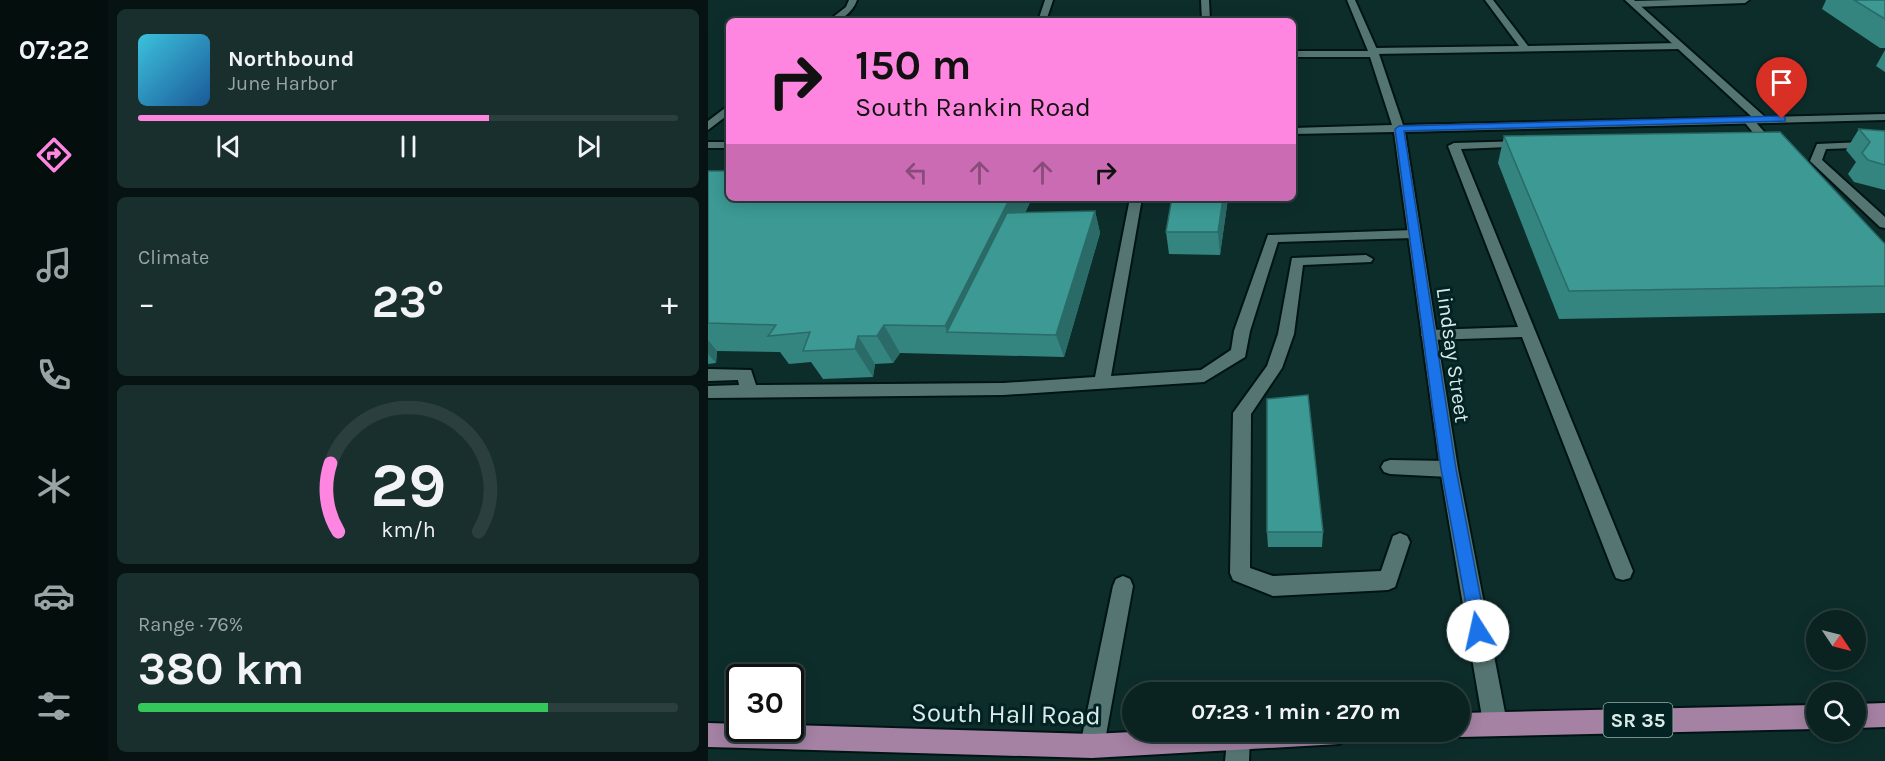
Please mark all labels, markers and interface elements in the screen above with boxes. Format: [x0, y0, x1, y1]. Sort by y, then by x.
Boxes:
text: 07:22 [19, 34, 89, 66]
text: 150 m [855, 40, 971, 90]
icon: right [756, 42, 834, 120]
text: Northbound [228, 46, 354, 72]
pin [1756, 57, 1807, 119]
icon: arrive [1765, 66, 1798, 99]
text: June Harbor [228, 72, 337, 95]
text: South Rankin Road [855, 91, 1091, 123]
icon: previous [212, 130, 245, 163]
icon: pause [392, 130, 425, 163]
icon: next [572, 130, 605, 163]
icon: directions [33, 134, 75, 176]
icon: left [900, 156, 933, 189]
icon: ahead [963, 156, 996, 189]
icon: ahead [1026, 156, 1059, 189]
icon: right [1089, 156, 1122, 189]
icon: music [33, 244, 75, 286]
text: Climate [138, 246, 209, 269]
text: 23° [372, 276, 444, 328]
text: − [138, 284, 155, 322]
text: + [661, 284, 678, 322]
street label: Lindsay Street [1432, 286, 1474, 424]
icon: phone [33, 354, 75, 396]
text: 29 [370, 449, 446, 522]
icon: climate [33, 465, 75, 507]
text: km/h [381, 517, 435, 542]
icon: car [33, 575, 75, 617]
position arrow [1446, 599, 1510, 663]
north arrow [1806, 610, 1866, 670]
map controls [1806, 610, 1866, 742]
text: Range · 76% [138, 613, 243, 636]
text: 380 km [138, 643, 304, 695]
speed limit sign: 30 [726, 664, 804, 742]
button: search [1806, 682, 1866, 742]
icon: filters [33, 685, 75, 727]
street label: South Hall Road [911, 697, 1101, 731]
text: 07:23 · 1 min · 270 m [1191, 699, 1401, 725]
road number: SR 35 [1604, 703, 1672, 737]

